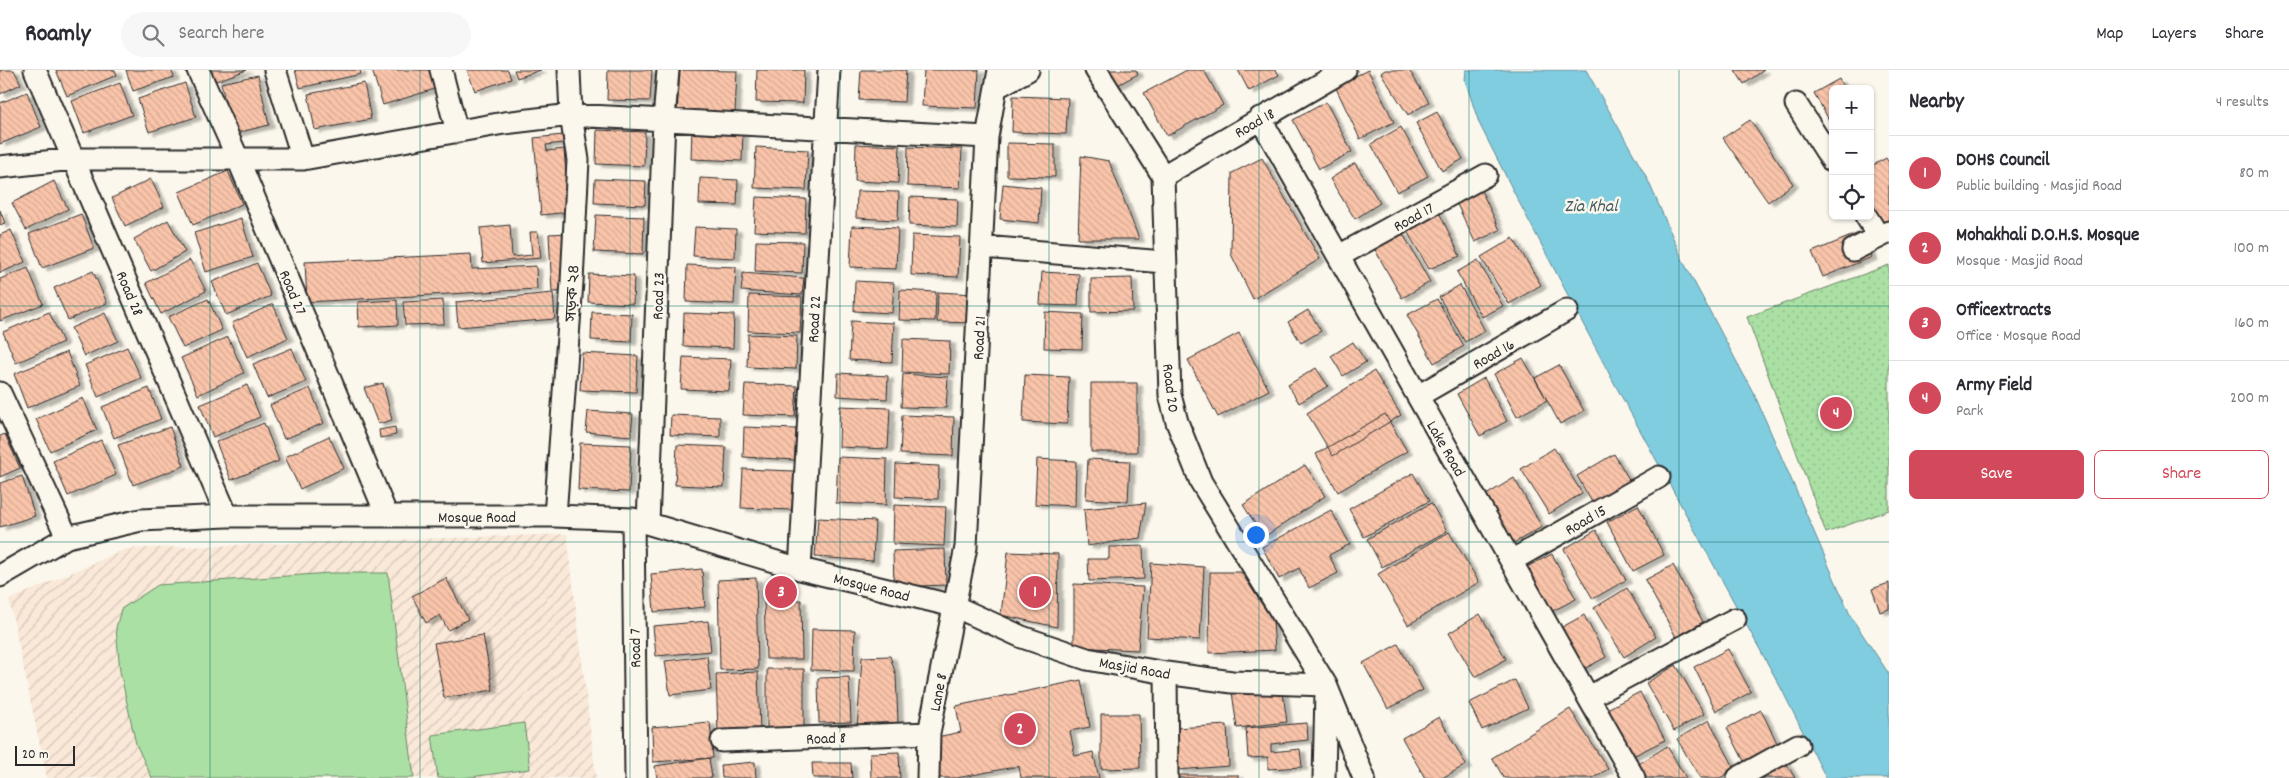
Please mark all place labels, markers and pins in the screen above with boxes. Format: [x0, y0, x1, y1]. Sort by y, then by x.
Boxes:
pin: 4 [1820, 394, 1852, 432]
pin: 3 [765, 573, 797, 611]
pin: 1 [1019, 573, 1051, 611]
pin: 2 [1004, 710, 1036, 748]

